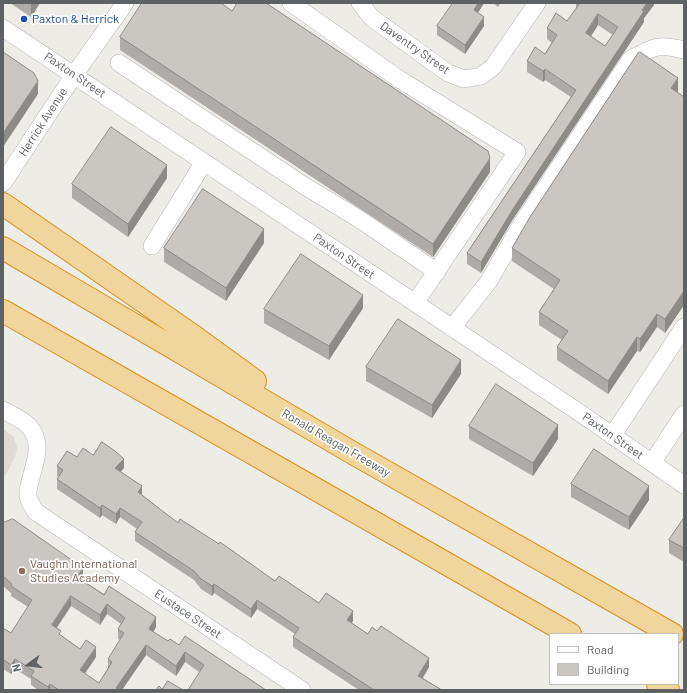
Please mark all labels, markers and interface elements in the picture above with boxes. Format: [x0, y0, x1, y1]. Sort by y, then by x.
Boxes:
place label: Paxton & Herrick [32, 12, 119, 26]
marker: Paxton & Herrick [19, 14, 29, 24]
street label: Daventry Street [377, 19, 453, 77]
street label: Paxton Street [41, 49, 109, 101]
street label: Herrick Avenue [15, 85, 71, 159]
street label: Paxton Street [310, 230, 378, 282]
street label: Ronald Reagan Freeway [279, 406, 393, 480]
street label: Paxton Street [580, 410, 646, 462]
place label: Vaughn International Studies Academy [30, 557, 137, 585]
marker: Vaughn International Studies Academy [17, 566, 27, 576]
street label: Eustace Street [152, 586, 224, 642]
legend [549, 633, 679, 685]
text: Road [587, 642, 614, 656]
north arrow [8, 645, 48, 685]
text: Building [587, 662, 629, 676]
text: N [9, 663, 23, 673]

